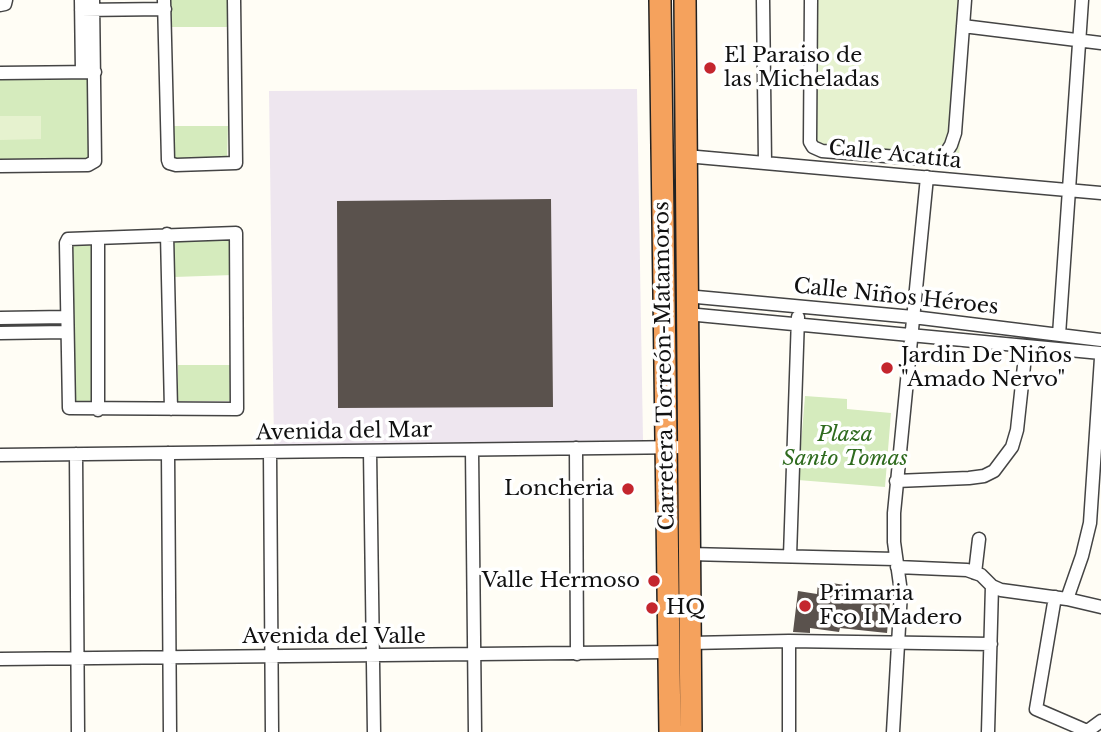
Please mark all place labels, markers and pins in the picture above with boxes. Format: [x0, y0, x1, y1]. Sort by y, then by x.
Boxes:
place label: El Paraiso de las Micheladas [724, 43, 880, 93]
marker: El Paraiso de las Micheladas [702, 60, 718, 76]
place label: Jardin De Niños "Amado Nervo" [901, 343, 1072, 393]
marker: Jardin De Niños "Amado Nervo" [879, 360, 895, 376]
place label: Loncheria [504, 476, 614, 502]
marker: Loncheria [620, 481, 636, 497]
place label: Valle Hermoso [482, 568, 640, 594]
marker: Valle Hermoso [646, 573, 662, 589]
place label: Primaria Fco I Madero [819, 581, 962, 631]
place label: HQ [666, 595, 705, 621]
marker: Primaria Fco I Madero [797, 598, 813, 614]
marker: HQ [644, 600, 660, 616]

